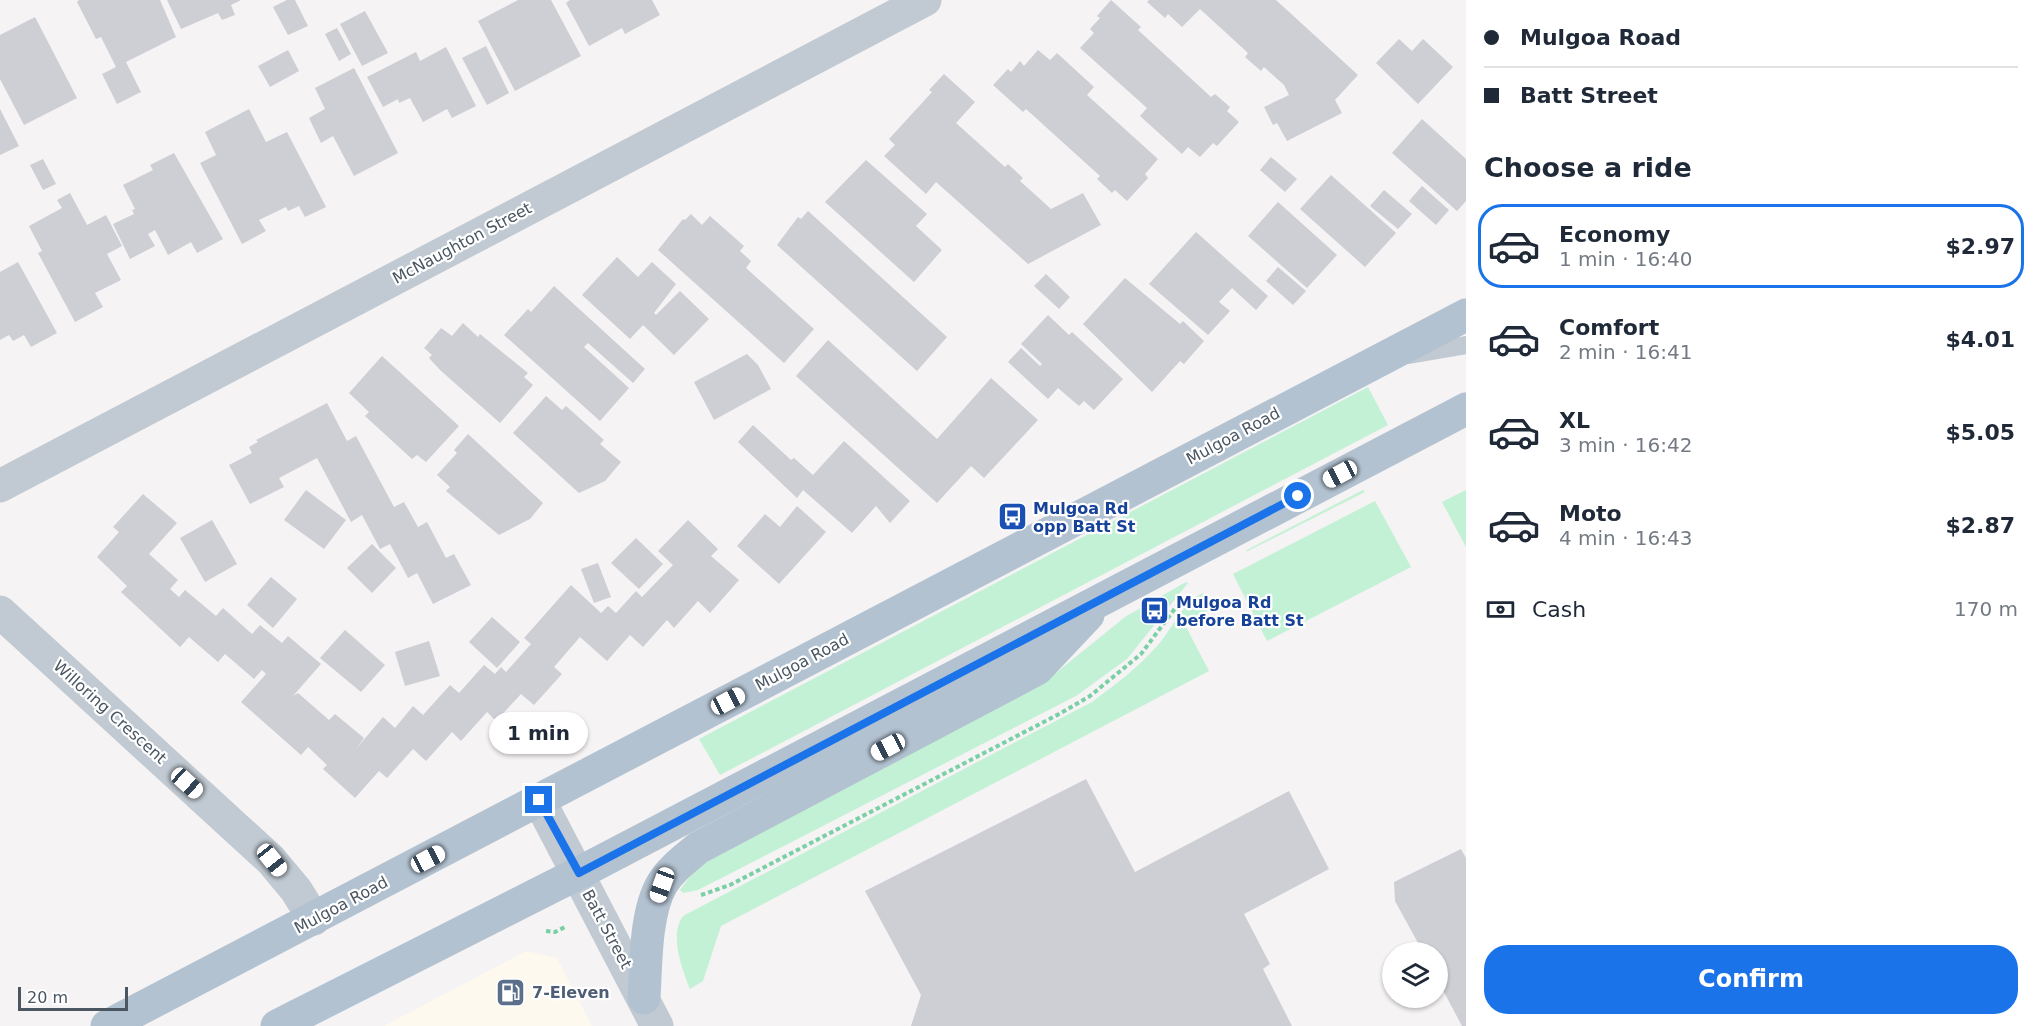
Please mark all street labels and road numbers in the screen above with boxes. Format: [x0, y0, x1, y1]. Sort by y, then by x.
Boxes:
street label: McNaughton Street [389, 198, 535, 288]
street label: Mulgoa Road [1183, 403, 1283, 469]
street label: Mulgoa Road [752, 629, 852, 695]
street label: Willoring Crescent [50, 656, 170, 768]
street label: Mulgoa Road [291, 872, 391, 938]
street label: Batt Street [578, 886, 636, 972]

